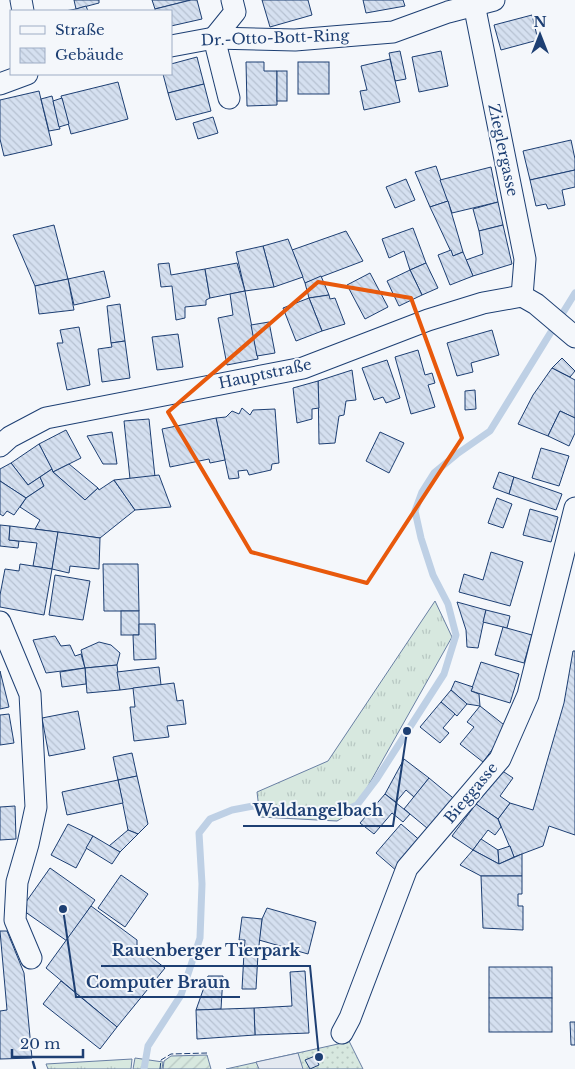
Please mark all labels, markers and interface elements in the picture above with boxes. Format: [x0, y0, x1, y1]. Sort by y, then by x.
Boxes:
legend [10, 10, 172, 75]
north arrow [515, 10, 565, 60]
text: N [533, 13, 547, 31]
text: Straße [55, 20, 105, 39]
street label: Dr.-Otto-Bott-Ring [200, 25, 351, 50]
text: Gebäude [55, 45, 124, 64]
street label: Zieglergasse [484, 102, 523, 198]
street label: Hauptstraße [217, 354, 313, 393]
street label: Bieggasse [440, 758, 502, 827]
callout: Waldangelbach [243, 795, 393, 826]
text: Waldangelbach [252, 800, 384, 820]
callout: Rauenberger Tierpark [101, 935, 310, 966]
text: Rauenberger Tierpark [112, 940, 300, 960]
callout: Computer Braun [76, 966, 240, 997]
text: Computer Braun [86, 972, 230, 992]
scale bar [12, 1026, 84, 1058]
text: 20 m [20, 1034, 60, 1053]

